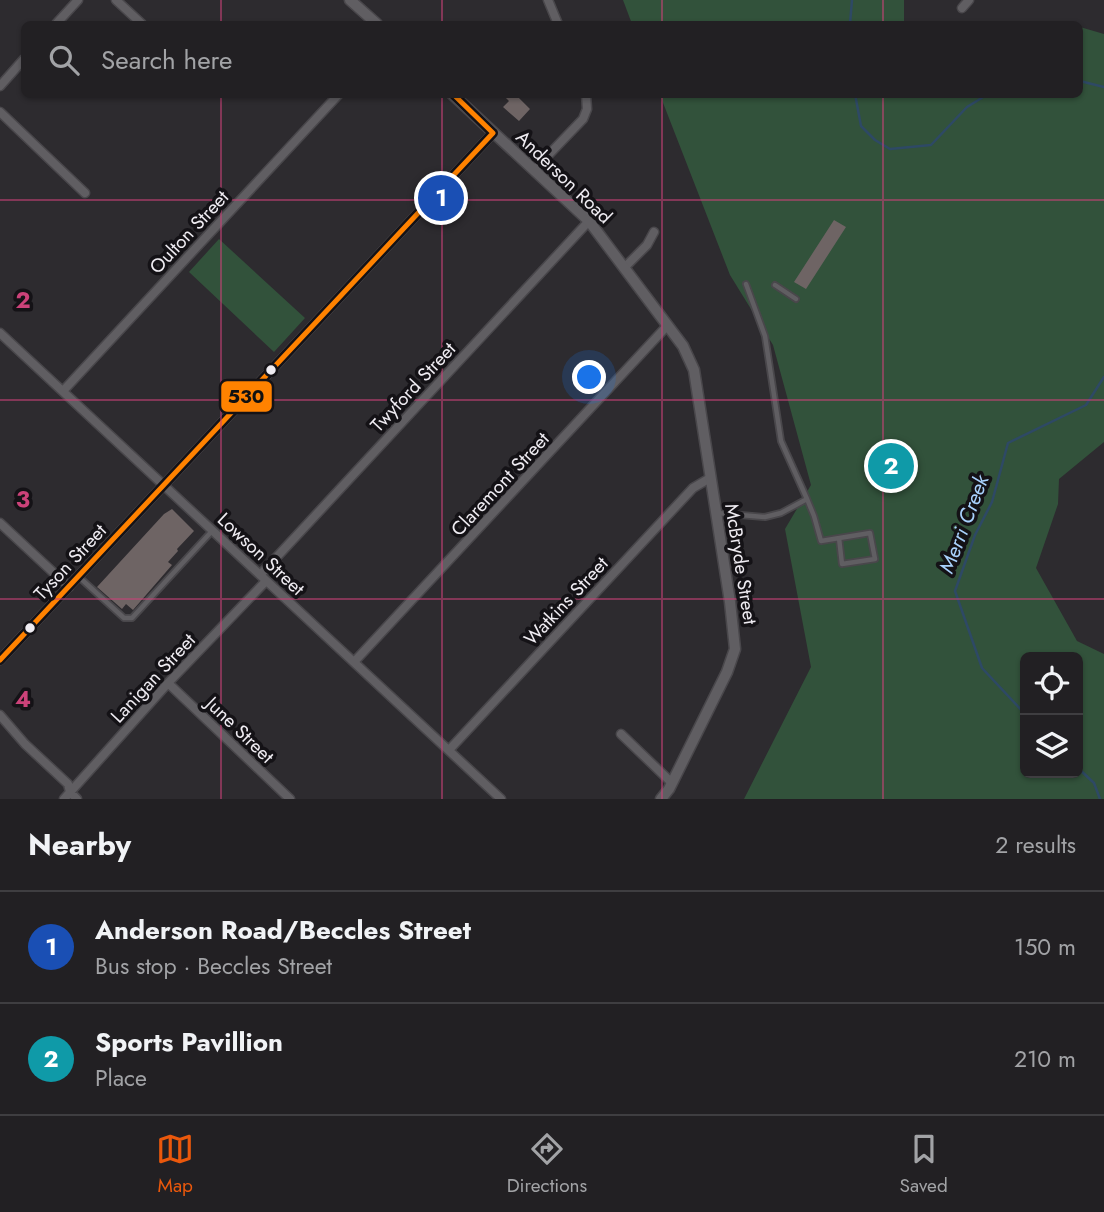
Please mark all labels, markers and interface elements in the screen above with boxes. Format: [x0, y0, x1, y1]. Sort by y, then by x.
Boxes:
search box [21, 21, 1083, 98]
icon: search [45, 41, 83, 79]
text: Search here [101, 41, 233, 79]
street label: Anderson Road [510, 124, 618, 230]
pin: 1 [418, 172, 464, 224]
street label: Oulton Street [143, 184, 235, 280]
text: 2 [15, 283, 31, 317]
street label: Twyford Street [364, 336, 462, 438]
your location [572, 360, 606, 394]
unlabelled marker [264, 363, 278, 377]
line badge: 530 [220, 380, 273, 413]
text: 530 [228, 383, 264, 410]
street label: Claremont Street [445, 426, 556, 542]
pin: 2 [868, 440, 914, 492]
water label: Merri Creek [932, 469, 997, 578]
text: 3 [16, 482, 30, 516]
street label: McBryde Street [718, 502, 764, 627]
street label: Lowson Street [211, 506, 311, 602]
street label: Tyson Street [28, 517, 113, 606]
street label: Watkins Street [518, 550, 615, 651]
unlabelled marker [23, 621, 37, 635]
street label: Lanigan Street [104, 627, 202, 729]
map controls [1020, 652, 1083, 778]
button: locate [1020, 652, 1083, 715]
text: 4 [15, 682, 31, 716]
street label: June Street [198, 689, 280, 770]
button: layers [1020, 715, 1083, 778]
text: Nearby [28, 823, 131, 866]
text: 2 results [995, 828, 1076, 862]
text: Anderson Road/Beccles Street [95, 911, 471, 949]
text: 1 [45, 930, 57, 964]
text: 150 m [1014, 930, 1076, 964]
text: Bus stop · Beccles Street [95, 949, 332, 983]
text: Sports Pavillion [95, 1023, 283, 1061]
text: 2 [43, 1042, 59, 1076]
text: 210 m [1014, 1042, 1076, 1076]
text: Place [95, 1061, 147, 1095]
tab: Map [156, 1130, 194, 1199]
tab: Directions [507, 1130, 587, 1199]
tab: Saved [900, 1130, 948, 1199]

